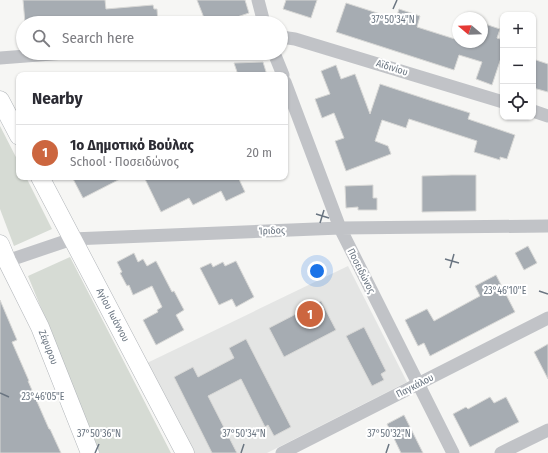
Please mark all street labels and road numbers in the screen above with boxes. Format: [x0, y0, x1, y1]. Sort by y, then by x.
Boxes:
street label: Αϊδινίου [375, 57, 410, 79]
street label: Ίριδος [259, 225, 286, 237]
street label: Ποσειδώνος [344, 246, 379, 296]
street label: Αγίου Ιωάννου [93, 286, 132, 344]
street label: Ζέφυρου [36, 328, 60, 366]
street label: Παγκάλου [394, 371, 436, 401]

